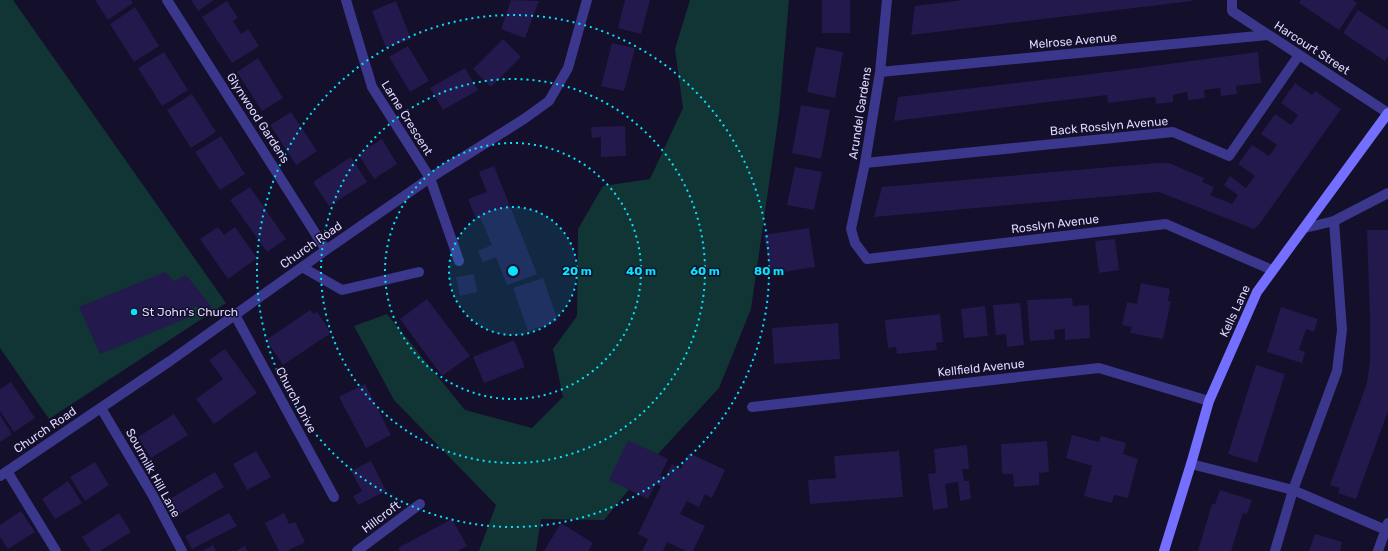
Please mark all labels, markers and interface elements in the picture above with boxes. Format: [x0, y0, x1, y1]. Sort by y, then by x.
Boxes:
street label: Harcourt Street [1272, 18, 1353, 78]
street label: Melrose Avenue [1029, 30, 1118, 52]
street label: Arundel Gardens [846, 66, 874, 160]
street label: Glynwood Gardens [224, 70, 292, 166]
street label: Larne Crescent [378, 78, 436, 158]
street label: Back Rosslyn Avenue [1049, 114, 1169, 138]
street label: Rosslyn Avenue [1010, 212, 1100, 236]
street label: Church Road [277, 219, 345, 271]
centre of rings [506, 264, 520, 278]
text: 20 m [562, 264, 592, 278]
text: 40 m [626, 264, 656, 278]
text: 60 m [690, 264, 720, 278]
text: 80 m [754, 264, 784, 278]
street label: Kells Lane [1217, 282, 1253, 339]
place label: St John's Church [142, 305, 238, 319]
marker: St John's Church [129, 307, 139, 317]
street label: Kellfield Avenue [937, 356, 1025, 380]
street label: Church Drive [273, 365, 319, 436]
street label: Church Road [11, 404, 79, 456]
street label: Sourmilk Hill Lane [123, 426, 183, 520]
street label: Hillcroft [359, 498, 403, 536]

